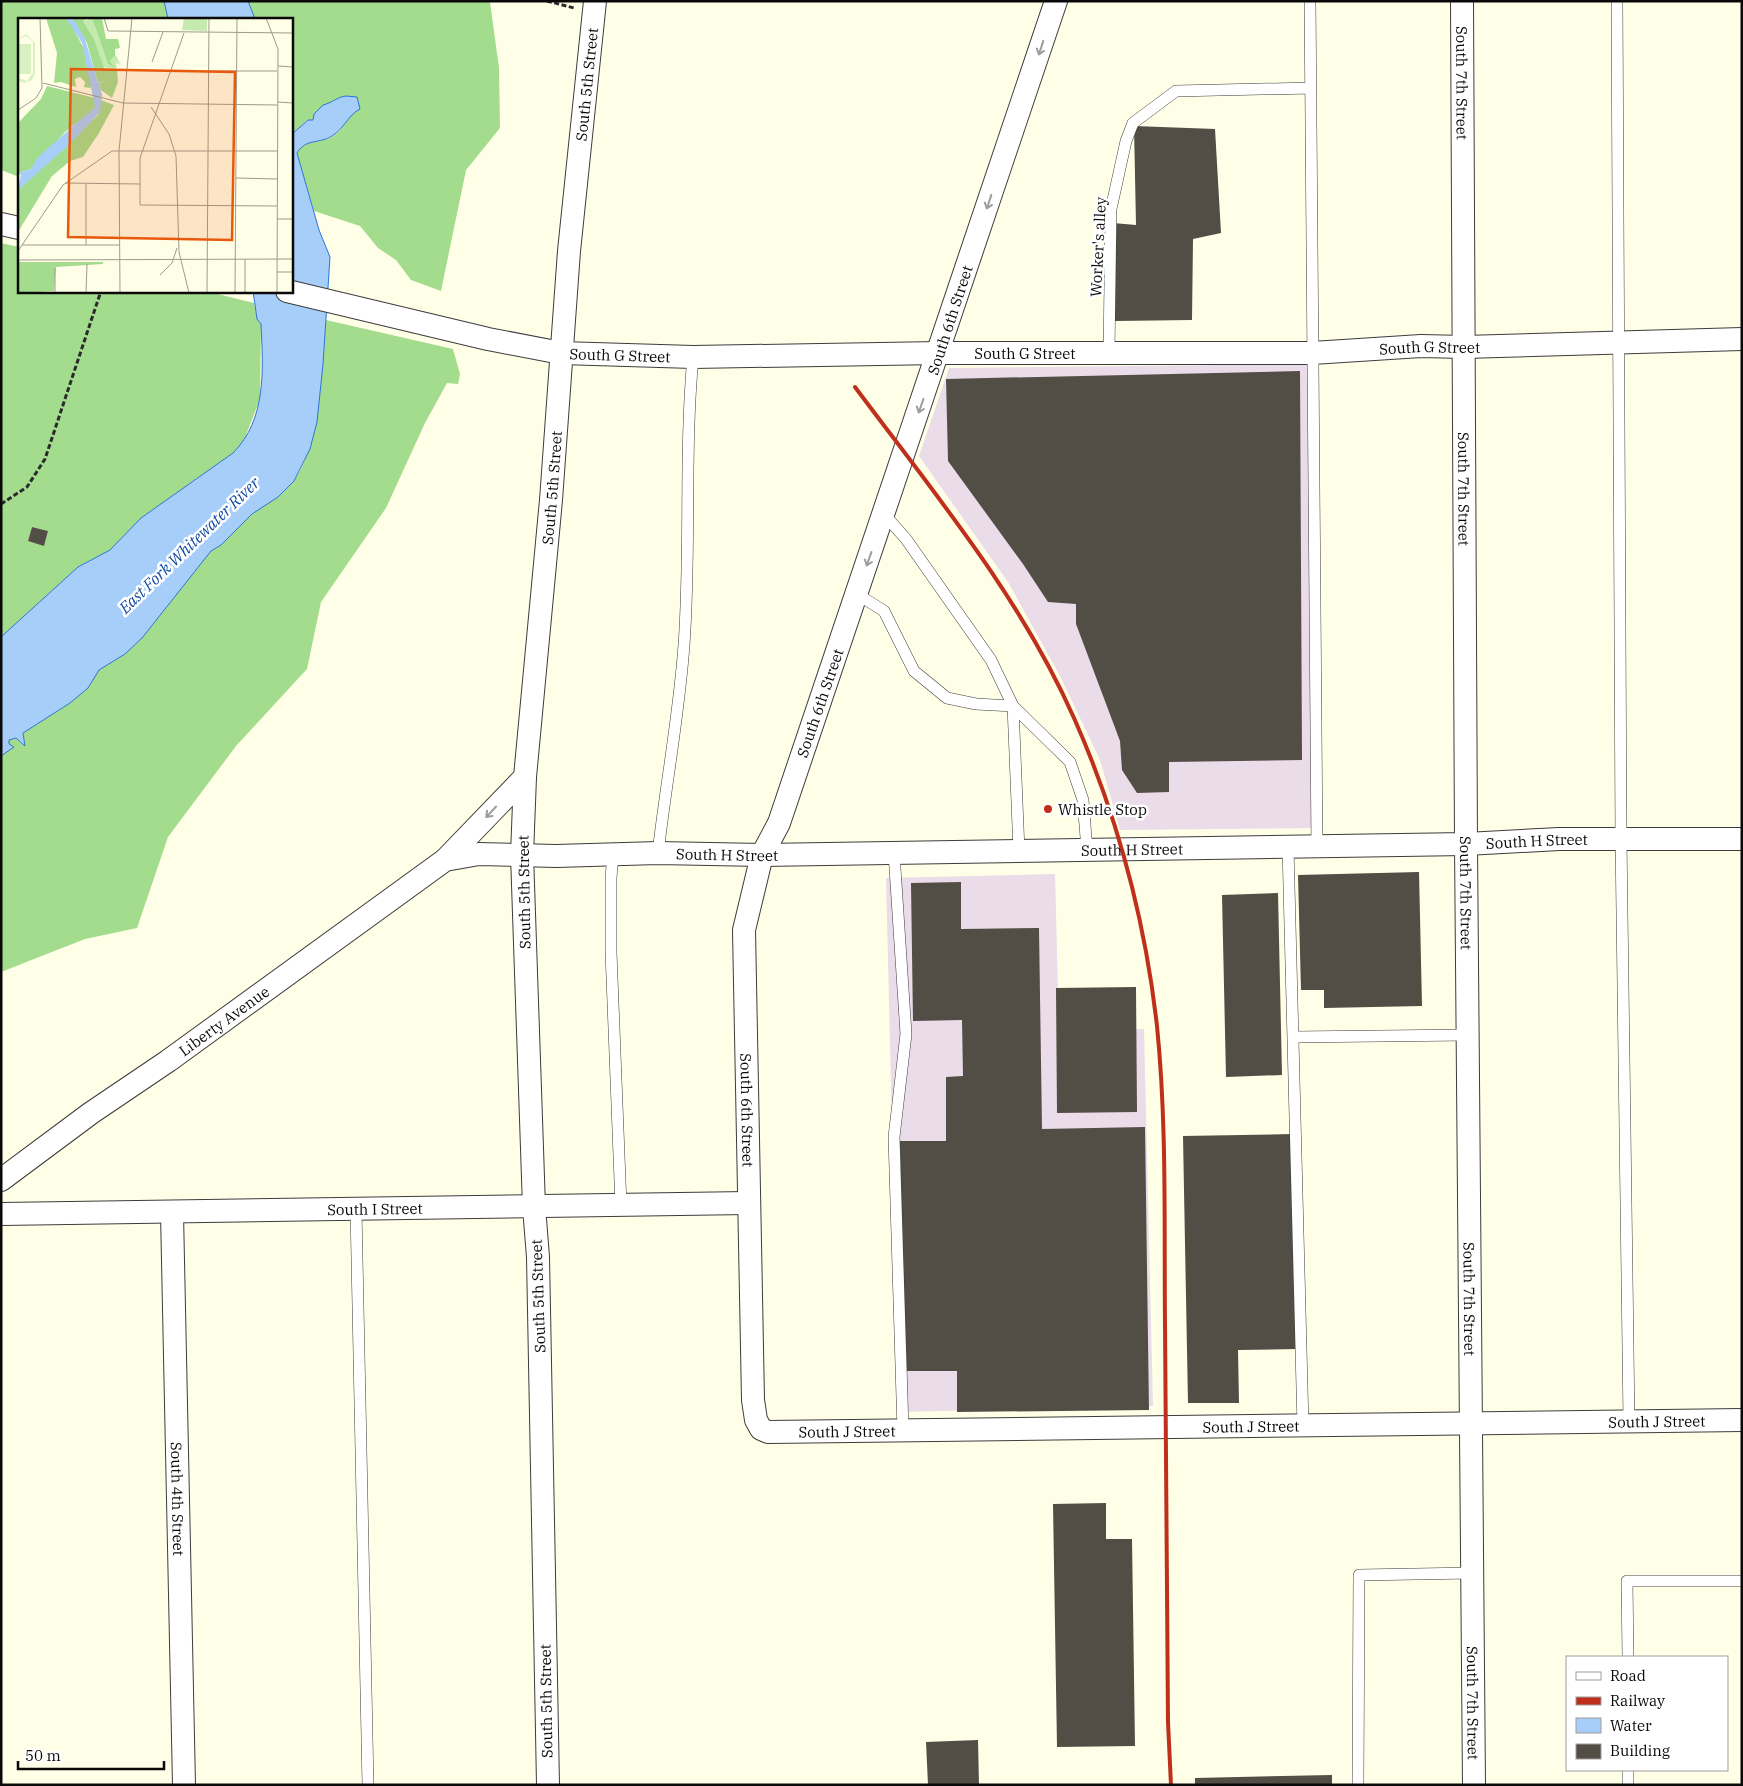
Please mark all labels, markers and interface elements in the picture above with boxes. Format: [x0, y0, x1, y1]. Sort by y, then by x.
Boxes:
inset map [18, 18, 292, 292]
street label: South 7th Street [1453, 26, 1472, 140]
street label: South 5th Street [571, 27, 602, 142]
one-way arrow [1035, 39, 1045, 55]
one-way arrow [984, 193, 993, 209]
street label: Worker's alley [1086, 197, 1110, 297]
street label: South 6th Street [923, 263, 977, 377]
street label: South G Street [1379, 336, 1481, 358]
street label: South G Street [569, 344, 671, 366]
street label: South G Street [974, 344, 1076, 363]
one-way arrow [916, 397, 925, 413]
street label: South 5th Street [537, 430, 565, 545]
street label: South 7th Street [1455, 432, 1474, 546]
water label: East Fork Whitewater River [114, 472, 264, 618]
one-way arrow [864, 551, 873, 567]
street label: South 6th Street [792, 646, 848, 760]
place label: Whistle Stop [1058, 800, 1147, 819]
marker: Whistle Stop [1042, 803, 1054, 815]
one-way arrow [485, 806, 497, 819]
street label: South H Street [1485, 829, 1588, 852]
street label: South 5th Street [514, 835, 534, 949]
street label: South 7th Street [1456, 836, 1476, 950]
street label: South H Street [1081, 839, 1183, 860]
street label: South H Street [676, 844, 778, 865]
street label: Liberty Avenue [175, 981, 273, 1060]
street label: South 6th Street [737, 1053, 758, 1167]
street label: South I Street [327, 1198, 423, 1219]
street label: South 5th Street [527, 1239, 549, 1353]
street label: South 7th Street [1460, 1242, 1480, 1356]
street label: South J Street [1608, 1411, 1706, 1431]
street label: South J Street [1202, 1416, 1300, 1436]
street label: South J Street [798, 1421, 896, 1441]
street label: South 4th Street [167, 1442, 189, 1556]
street label: South 5th Street [536, 1644, 556, 1758]
street label: South 7th Street [1463, 1646, 1483, 1760]
legend [1566, 1656, 1728, 1771]
text: Road [1610, 1666, 1646, 1685]
text: Railway [1610, 1691, 1665, 1710]
text: Water [1610, 1716, 1652, 1735]
scale bar [18, 1738, 164, 1770]
text: Building [1610, 1741, 1670, 1760]
text: 50 m [25, 1746, 61, 1765]

